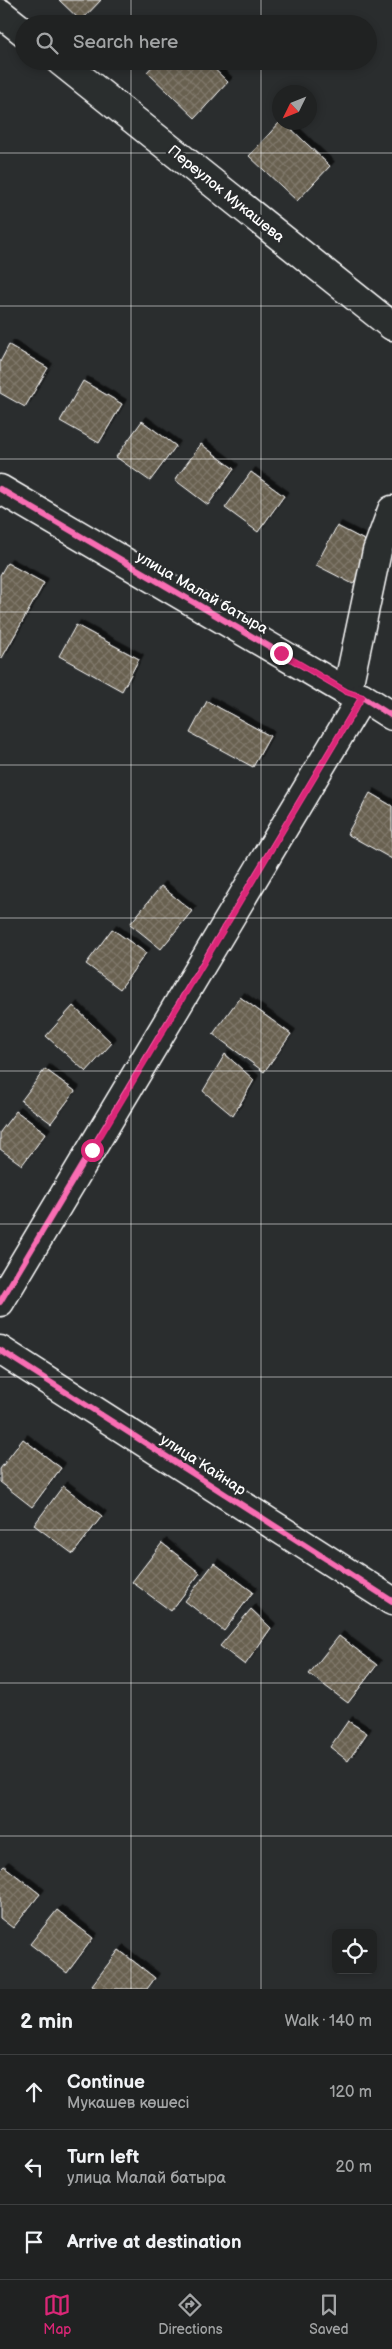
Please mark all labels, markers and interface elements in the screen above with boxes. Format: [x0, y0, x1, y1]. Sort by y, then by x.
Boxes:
search box [15, 15, 377, 70]
icon: search [33, 29, 61, 57]
text: Search here [73, 31, 178, 54]
north arrow [272, 85, 317, 130]
street label: Переулок Мукашева [164, 141, 288, 247]
street label: улица Малай батыра [133, 547, 271, 639]
route end [270, 642, 293, 665]
route start [81, 1139, 104, 1162]
street label: улица Кайнар [157, 1430, 250, 1500]
map controls [332, 1929, 377, 1974]
button: locate [332, 1929, 377, 1974]
text: 2 min [20, 2009, 73, 2034]
text: Walk · 140 m [285, 2012, 372, 2031]
text: Continue [67, 2071, 145, 2094]
icon: ahead [20, 2078, 48, 2106]
text: 120 m [329, 2083, 372, 2102]
text: Мукашев көшесі [67, 2094, 190, 2113]
text: Turn left [67, 2146, 139, 2169]
icon: left [20, 2153, 48, 2181]
text: 20 m [336, 2158, 372, 2177]
text: улица Малай батыра [67, 2169, 226, 2188]
icon: arrive [20, 2228, 48, 2256]
text: Arrive at destination [67, 2231, 242, 2254]
tab: Map [43, 2291, 72, 2338]
tab: Directions [158, 2291, 223, 2338]
tab: Saved [309, 2291, 349, 2338]

